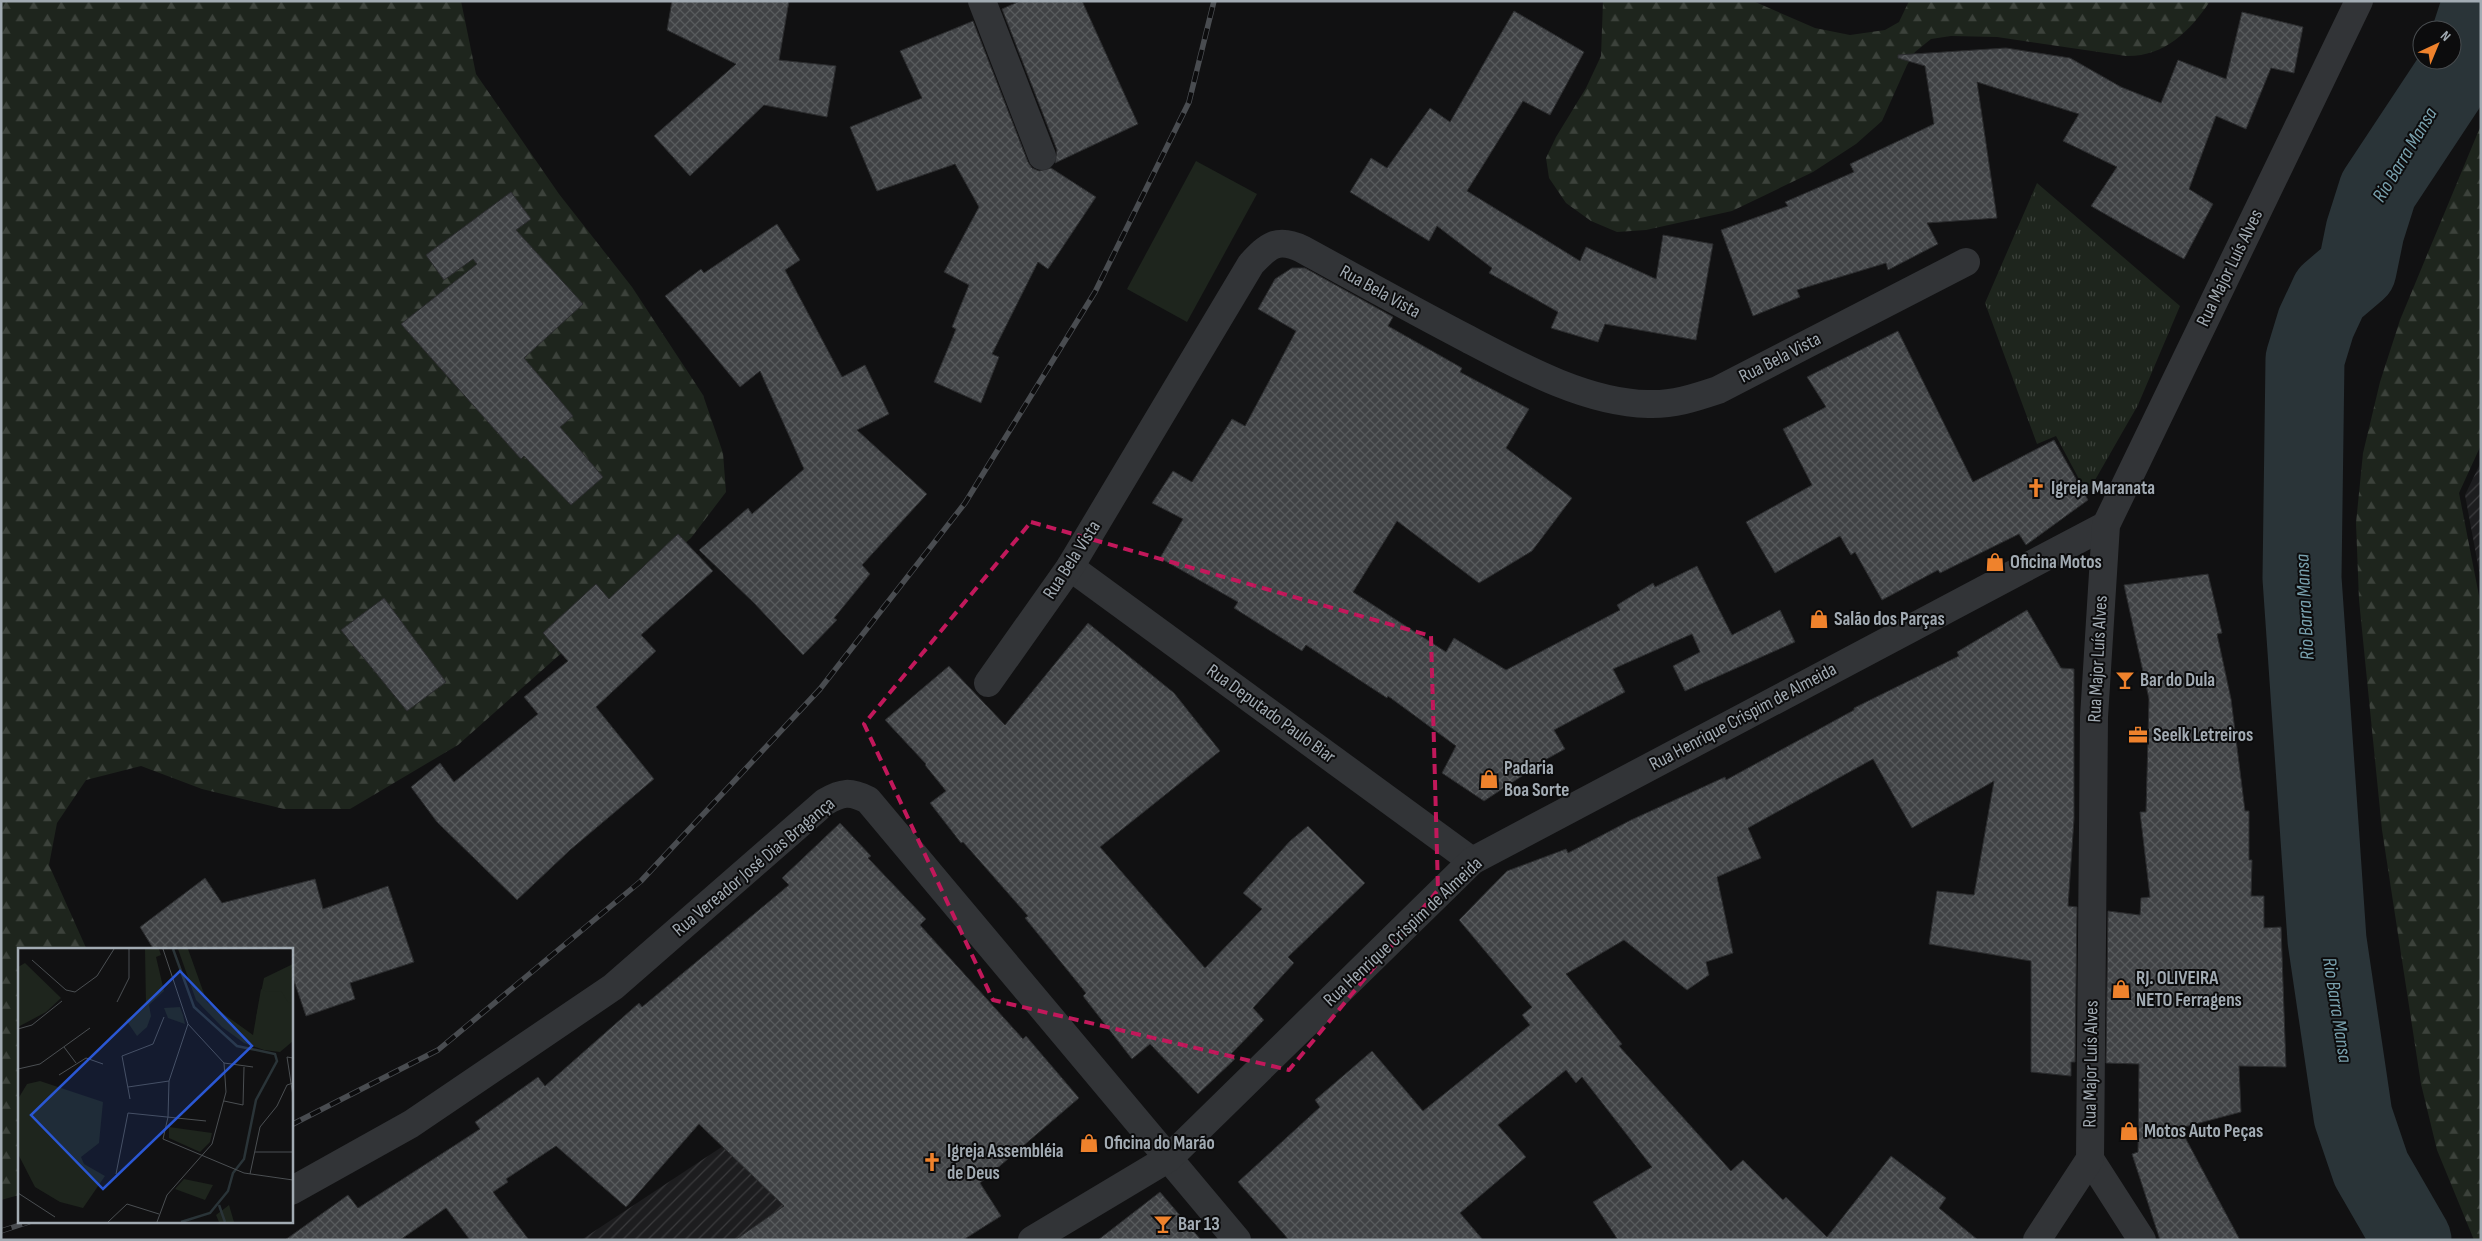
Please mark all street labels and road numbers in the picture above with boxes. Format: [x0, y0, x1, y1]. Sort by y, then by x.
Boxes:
street label: Rua Major Luís Alves [2192, 206, 2268, 330]
street label: Rua Bela Vista [1336, 260, 1424, 324]
street label: Rua Bela Vista [1735, 328, 1825, 388]
street label: Rua Bela Vista [1038, 516, 1106, 604]
street label: Rua Major Luís Alves [2083, 595, 2113, 723]
street label: Rua Henrique Crispim de Almeida [1645, 658, 1841, 776]
street label: Rua Deputado Paulo Biar [1202, 659, 1340, 769]
street label: Rua Vereador José Dias Bragança [668, 792, 840, 942]
street label: Rua Henrique Crispim de Almeida [1319, 852, 1487, 1012]
street label: Rua Major Luís Alves [2078, 1000, 2104, 1128]

